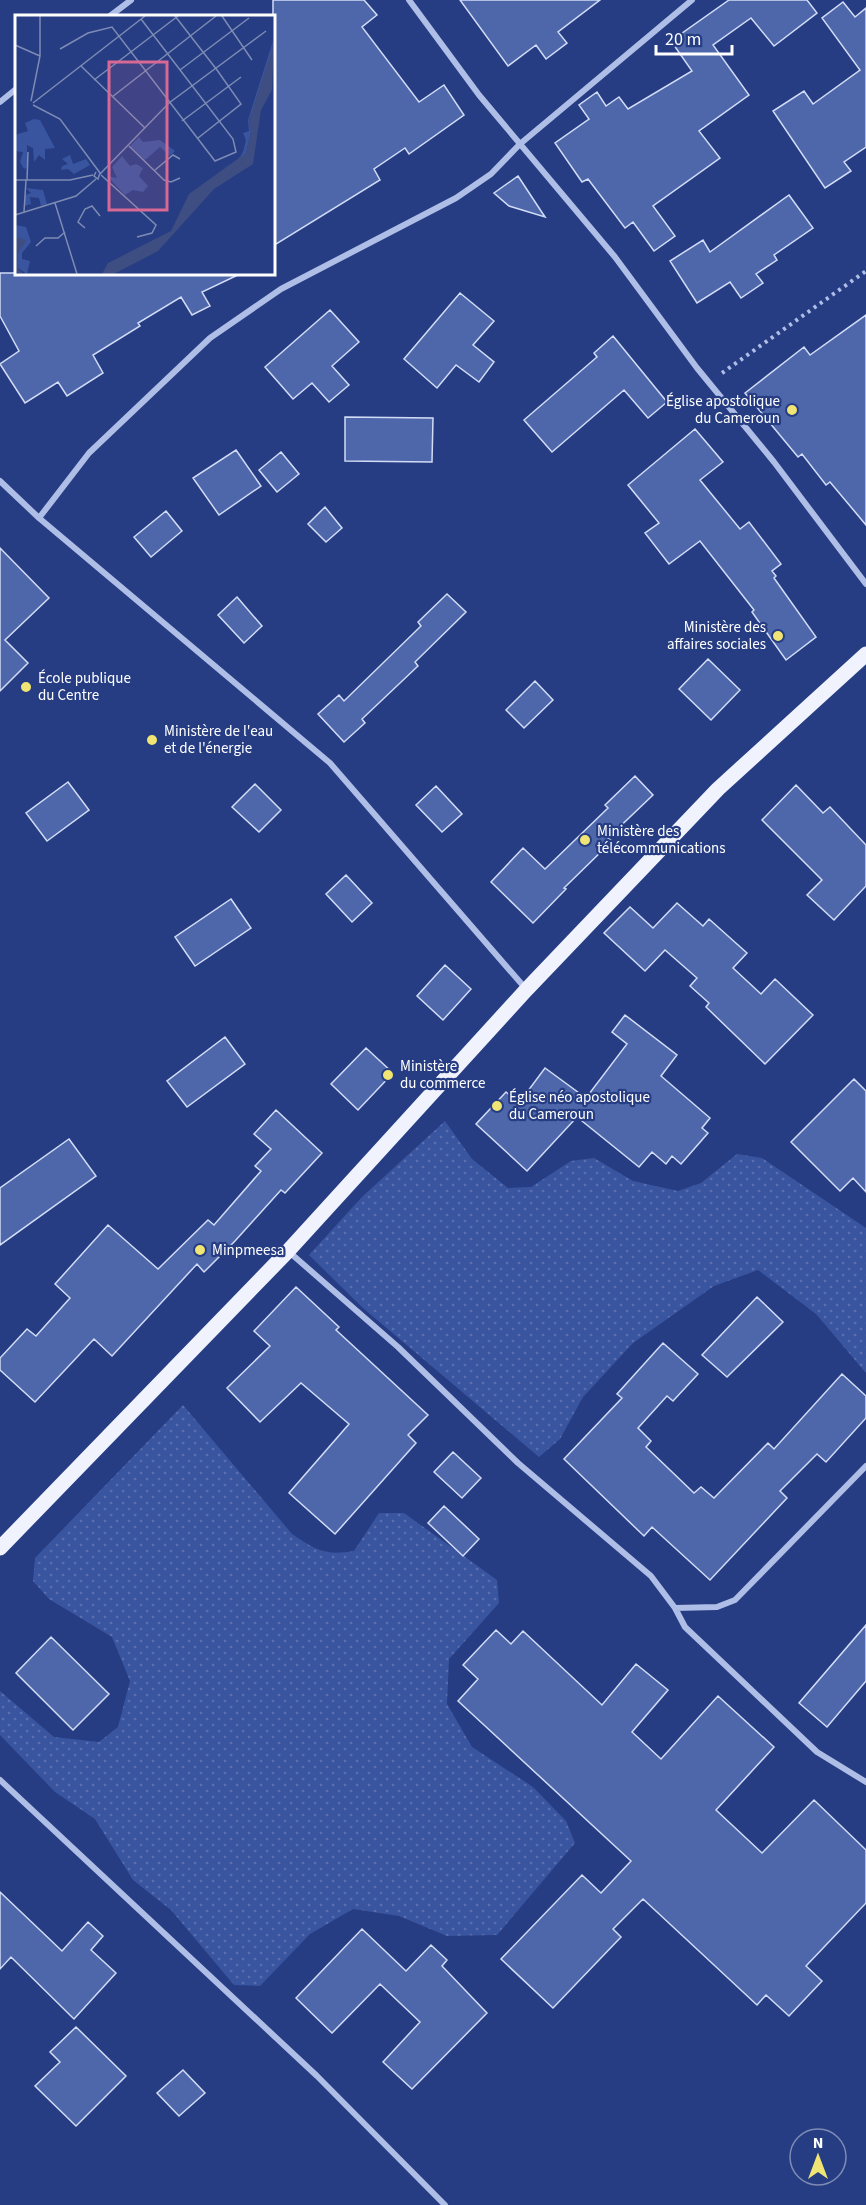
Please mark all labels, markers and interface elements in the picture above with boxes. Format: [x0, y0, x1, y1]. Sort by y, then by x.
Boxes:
inset map [15, 15, 274, 274]
scale bar [656, 18, 732, 56]
text: 20 m [665, 27, 701, 52]
place label: Église apostolique du Cameroun [666, 391, 780, 429]
marker: Église apostolique du Cameroun [785, 403, 799, 417]
place label: Ministère des affaires sociales [667, 617, 766, 655]
marker: Ministère des affaires sociales [771, 629, 785, 643]
place label: École publique du Centre [38, 668, 131, 706]
marker: École publique du Centre [19, 680, 33, 694]
place label: Ministère de l'eau et de l'énergie [164, 721, 273, 759]
marker: Ministère de l'eau et de l'énergie [145, 733, 159, 747]
place label: Ministère des télécommunications [597, 821, 726, 859]
marker: Ministère des télécommunications [578, 833, 592, 847]
place label: Ministère du commerce [400, 1056, 485, 1094]
marker: Ministère du commerce [381, 1068, 395, 1082]
place label: Église néo apostolique du Cameroun [509, 1087, 650, 1125]
marker: Église néo apostolique du Cameroun [490, 1099, 504, 1113]
place label: Minpmeesa [212, 1240, 284, 1261]
marker: Minpmeesa [193, 1243, 207, 1257]
north arrow [788, 2127, 848, 2187]
text: N [813, 2132, 823, 2154]

